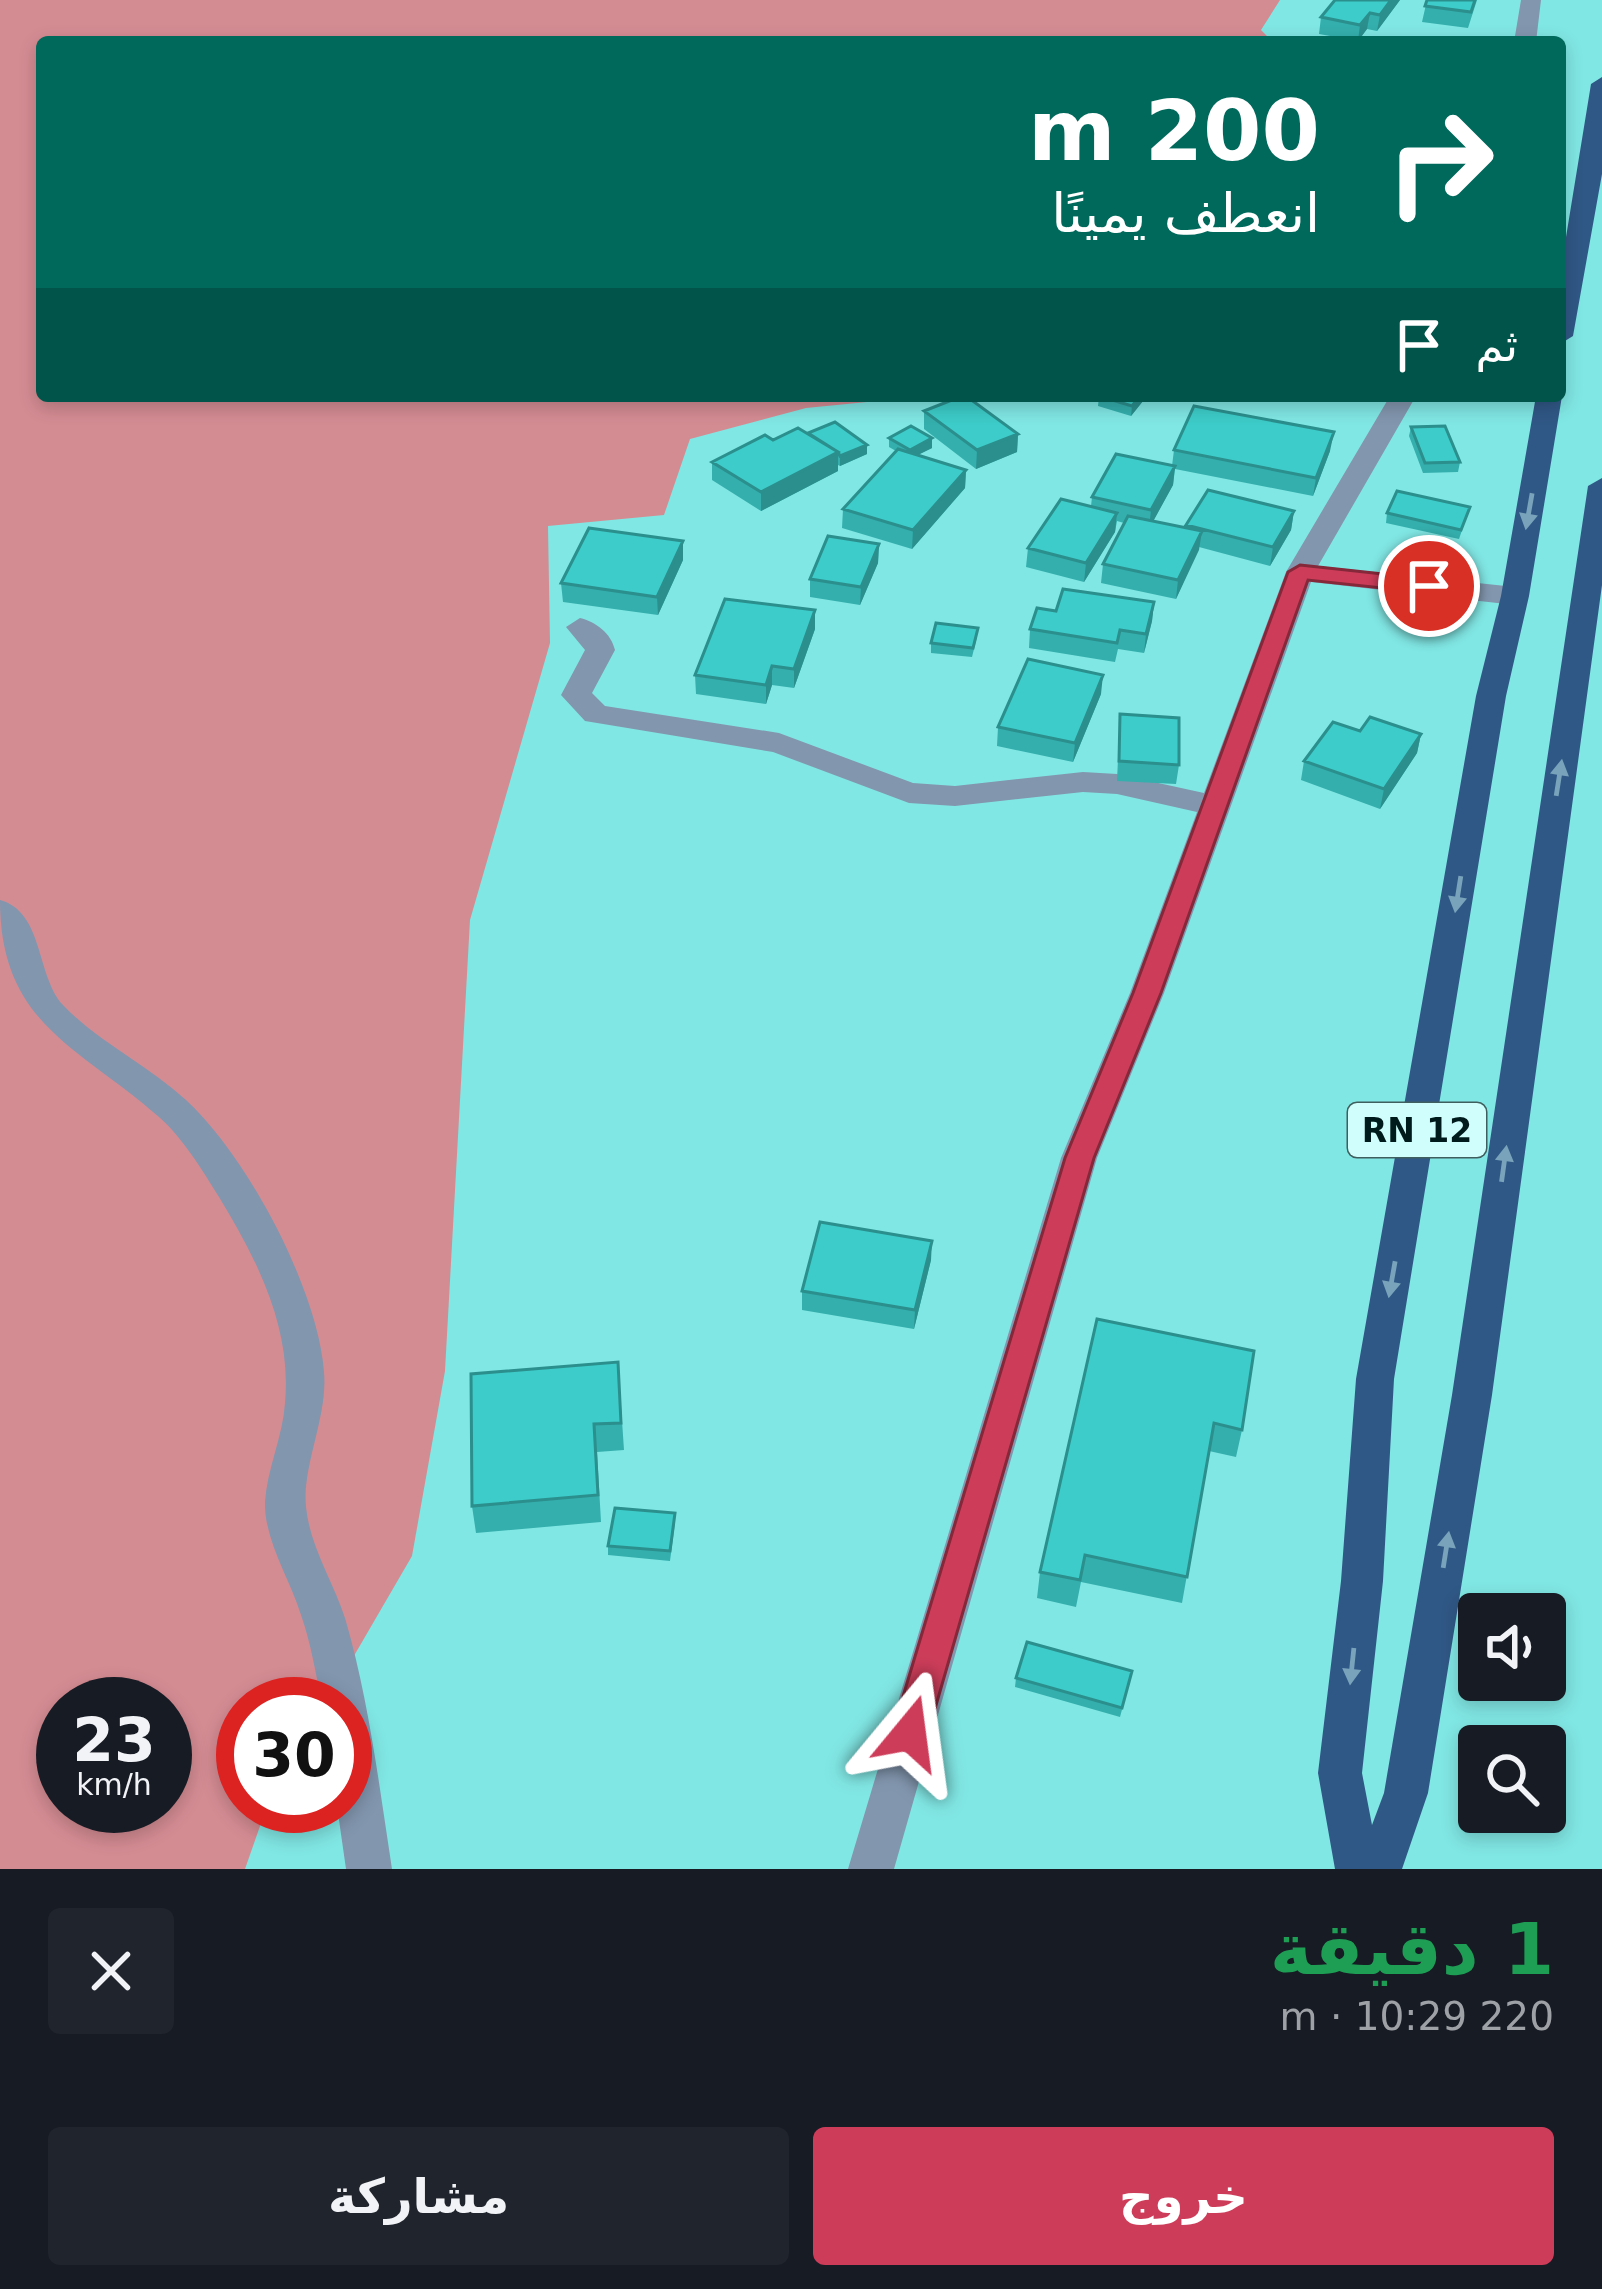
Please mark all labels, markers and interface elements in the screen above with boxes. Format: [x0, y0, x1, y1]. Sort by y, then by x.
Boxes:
text: 200 m [1028, 82, 1320, 180]
icon: right [1362, 84, 1518, 240]
text: انعطف يمينًا [1051, 182, 1320, 245]
icon: arrive [1386, 312, 1452, 378]
text: ثم [1476, 319, 1518, 372]
one-way arrow [1520, 493, 1538, 531]
pin [1378, 535, 1480, 637]
icon: arrive [1396, 553, 1462, 619]
one-way arrow [1550, 759, 1569, 796]
one-way arrow [1448, 876, 1466, 914]
road number: RN 12 [1348, 1103, 1486, 1157]
one-way arrow [1495, 1145, 1514, 1182]
one-way arrow [1382, 1261, 1401, 1298]
one-way arrow [1437, 1531, 1456, 1568]
map controls [1458, 1593, 1566, 1833]
button: sound [1458, 1593, 1566, 1701]
one-way arrow [1343, 1648, 1362, 1686]
position arrow [847, 1670, 973, 1796]
speed limit sign: 30 [216, 1677, 372, 1833]
text: 23 [72, 1705, 156, 1775]
button: search [1458, 1725, 1566, 1833]
text: km/h [76, 1767, 152, 1802]
text: 1 دقيقة [1270, 1907, 1554, 1991]
button: close [48, 1908, 174, 2034]
text: 220 m · 10:29 [1280, 1994, 1554, 2039]
button: مشاركة [48, 2127, 789, 2265]
button: خروج [813, 2127, 1554, 2265]

